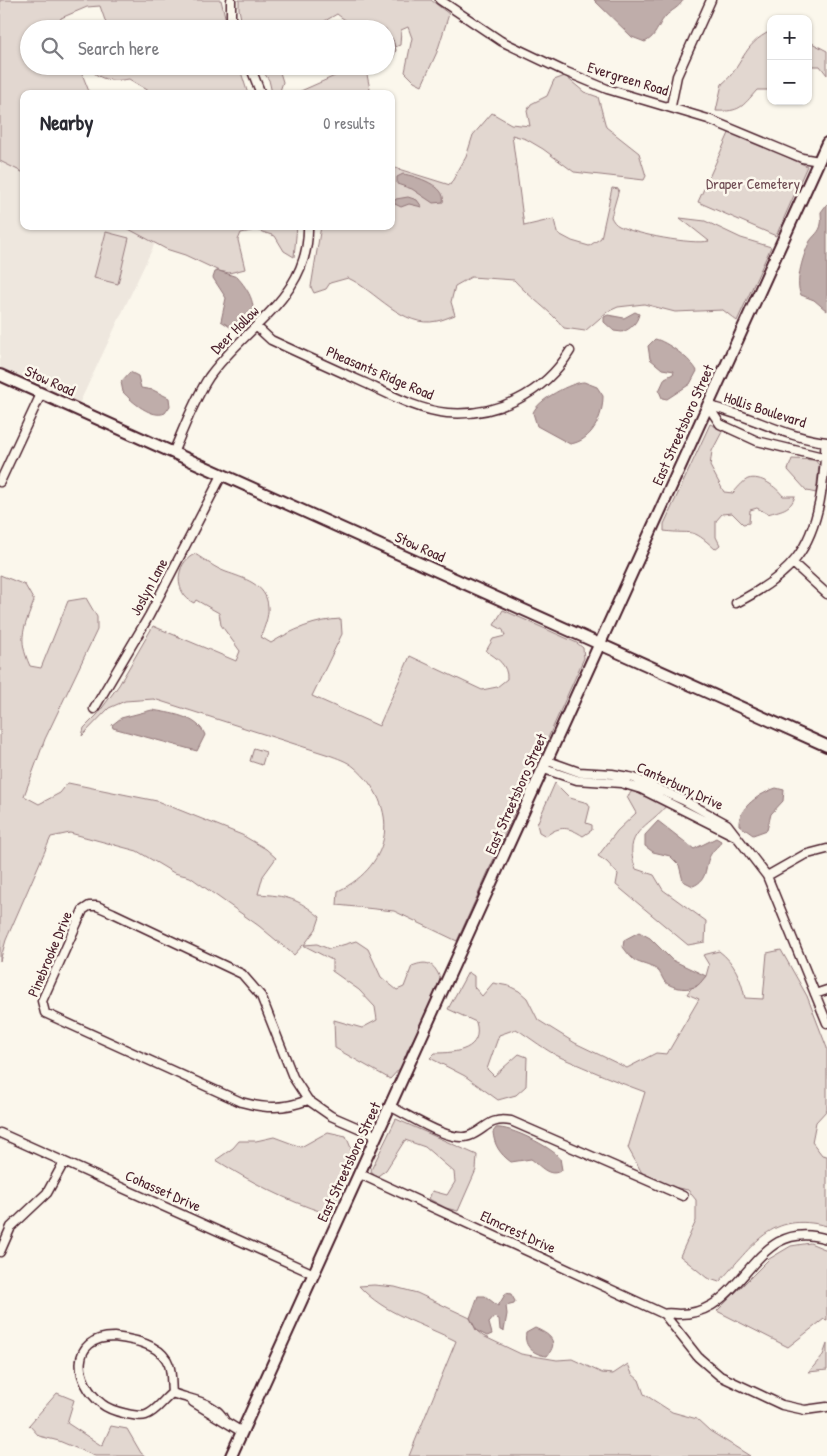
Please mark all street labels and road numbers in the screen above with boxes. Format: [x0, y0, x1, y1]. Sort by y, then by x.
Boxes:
street label: Evergreen Road [585, 56, 671, 101]
street label: Deer Hollow [206, 301, 264, 359]
street label: Pheasants Ridge Road [323, 340, 437, 405]
street label: Stow Road [22, 360, 79, 401]
street label: East Streetsboro Street [647, 360, 719, 488]
street label: Hollis Boulevard [721, 386, 809, 433]
street label: Stow Road [392, 526, 449, 567]
street label: Joslyn Lane [125, 554, 172, 619]
street label: East Streetsboro Street [480, 729, 552, 857]
street label: Canterbury Drive [633, 756, 727, 815]
street label: Pinebrooke Drive [22, 908, 77, 1000]
street label: East Streetsboro Street [312, 1098, 386, 1225]
street label: Cohasset Drive [122, 1165, 204, 1217]
street label: Elmcrest Drive [477, 1205, 559, 1258]

